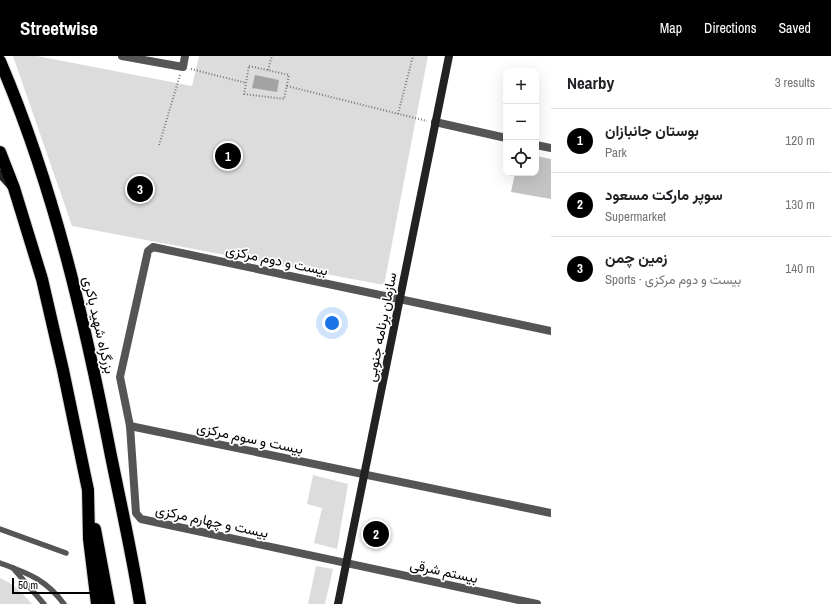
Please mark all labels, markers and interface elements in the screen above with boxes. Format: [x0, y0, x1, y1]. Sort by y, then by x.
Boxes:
text: Streetwise [20, 15, 98, 41]
text: Map [660, 19, 682, 37]
text: Directions [704, 19, 756, 37]
text: Saved [778, 19, 811, 37]
map controls [503, 68, 539, 176]
button: + [503, 68, 539, 104]
text: Nearby [567, 71, 614, 94]
text: 3 results [775, 74, 815, 91]
button: − [503, 104, 539, 140]
text: بوستان جانبازان [605, 120, 699, 141]
text: 1 [577, 132, 583, 149]
text: 120 m [785, 132, 815, 149]
button: locate [503, 140, 539, 176]
pin: 1 [215, 141, 241, 171]
text: Park [605, 144, 627, 161]
pin: 3 [127, 174, 153, 204]
text: سوپر مارکت مسعود [605, 184, 723, 205]
text: 2 [577, 196, 583, 213]
text: 130 m [785, 196, 815, 213]
text: Supermarket [605, 208, 666, 225]
street label: بیست و دوم مرکزی [224, 240, 330, 280]
text: زمین چمن [605, 247, 668, 268]
text: 3 [577, 260, 583, 277]
text: 140 m [785, 260, 815, 277]
street label: سازمان برنامه جنوبی [362, 271, 400, 383]
text: Sports · بیست و دوم مرکزی [605, 271, 741, 288]
street label: بزرگراه شهید باکری [79, 275, 119, 375]
your location [322, 313, 342, 333]
street label: بیست و سوم مرکزی [195, 418, 305, 458]
street label: بیست و چهارم مرکزی [154, 500, 270, 543]
pin: 2 [363, 519, 389, 549]
street label: بیستم شرقی [408, 555, 480, 587]
scale bar [12, 576, 93, 595]
text: 50 m [18, 578, 38, 592]

